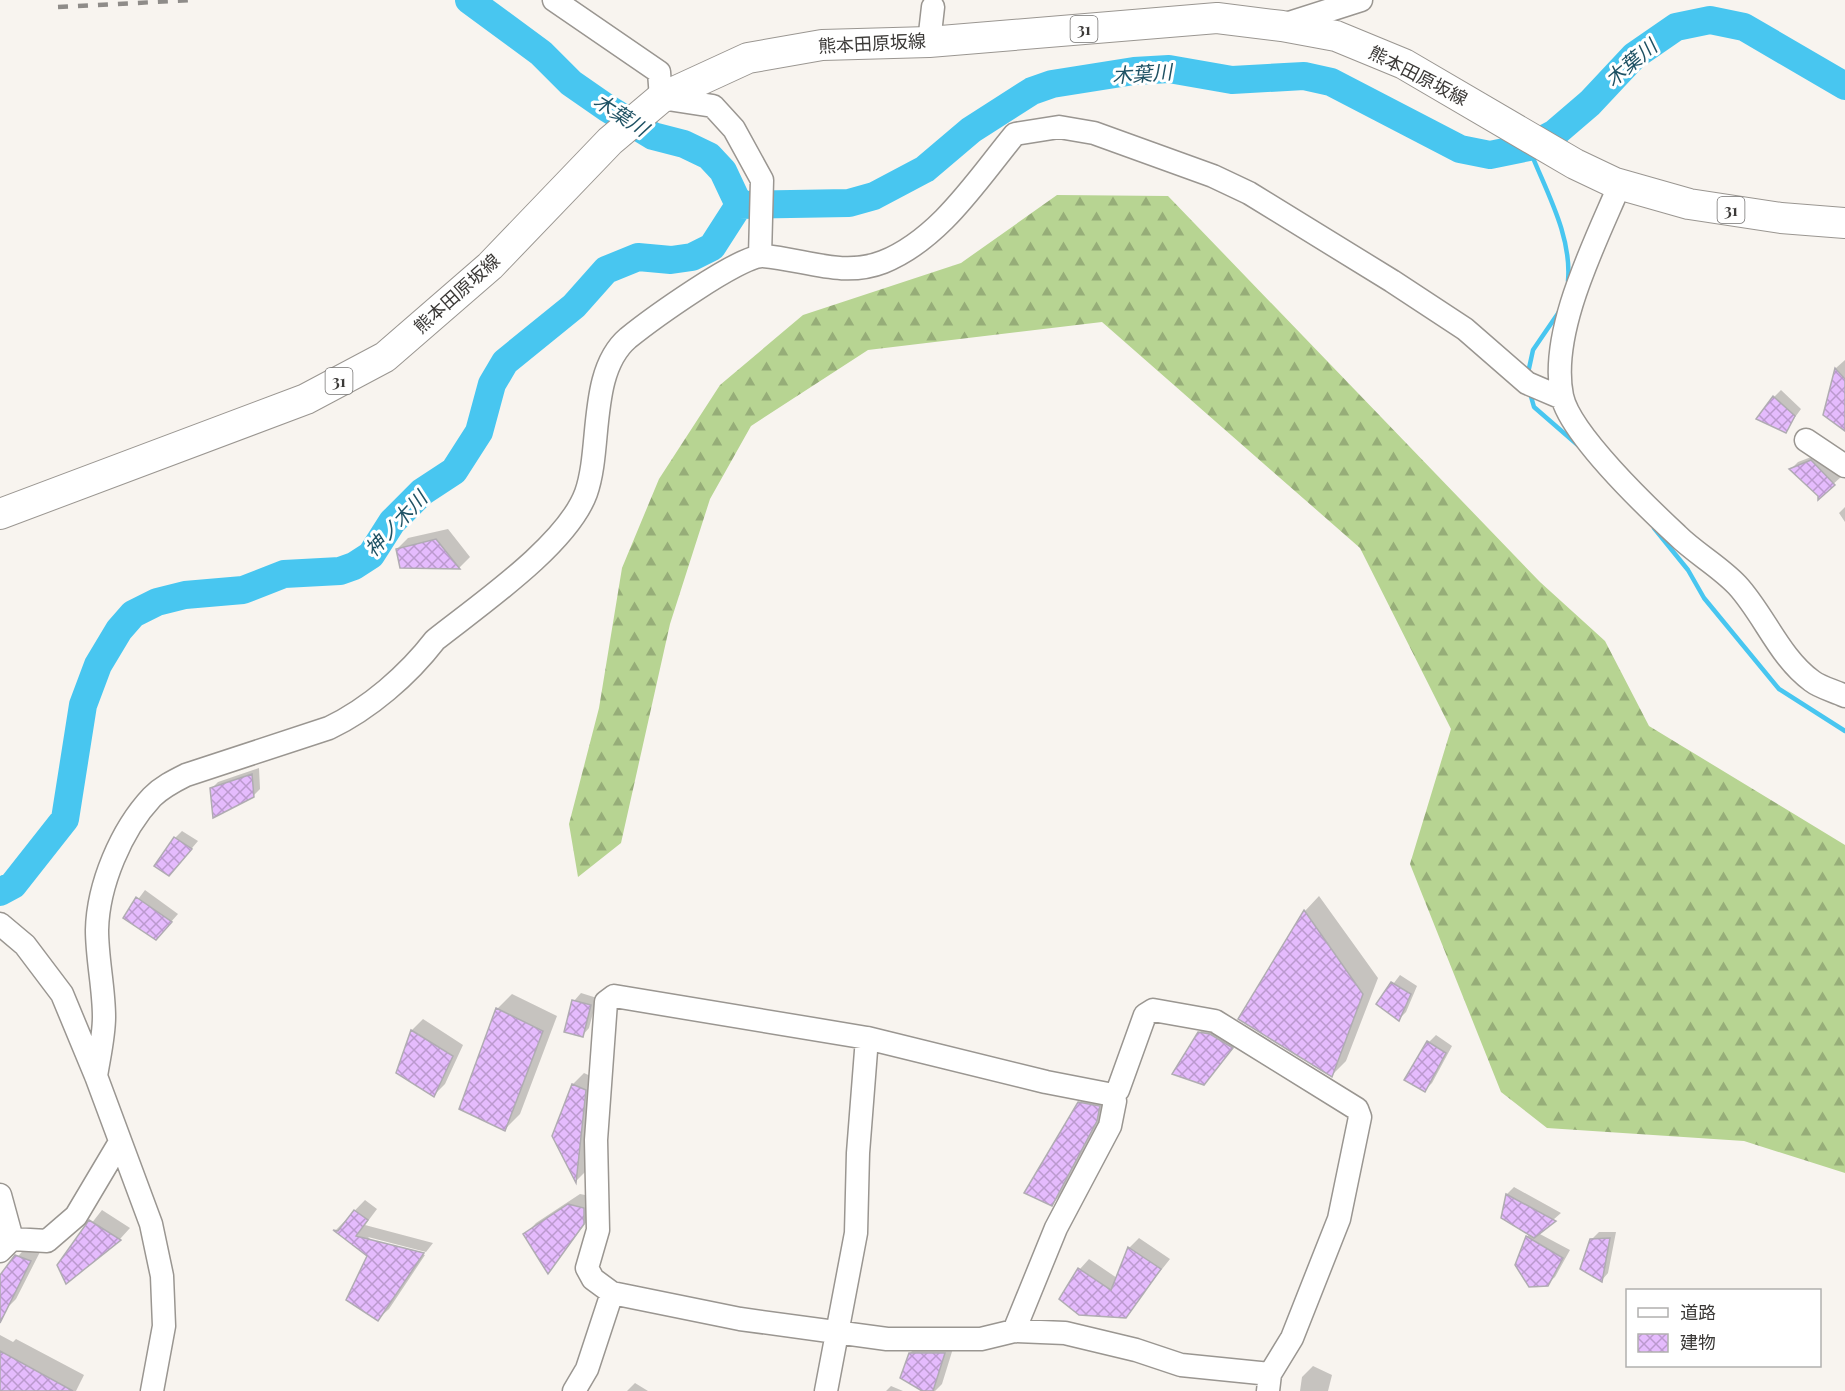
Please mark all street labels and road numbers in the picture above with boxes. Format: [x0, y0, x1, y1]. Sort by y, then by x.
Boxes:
road number: 31 [1070, 16, 1098, 42]
street label: 熊本田原坂線 [817, 28, 927, 58]
street label: 熊本田原坂線 [1365, 40, 1472, 110]
road number: 31 [1718, 197, 1744, 223]
street label: 熊本田原坂線 [408, 248, 504, 338]
road number: 31 [326, 368, 352, 394]

